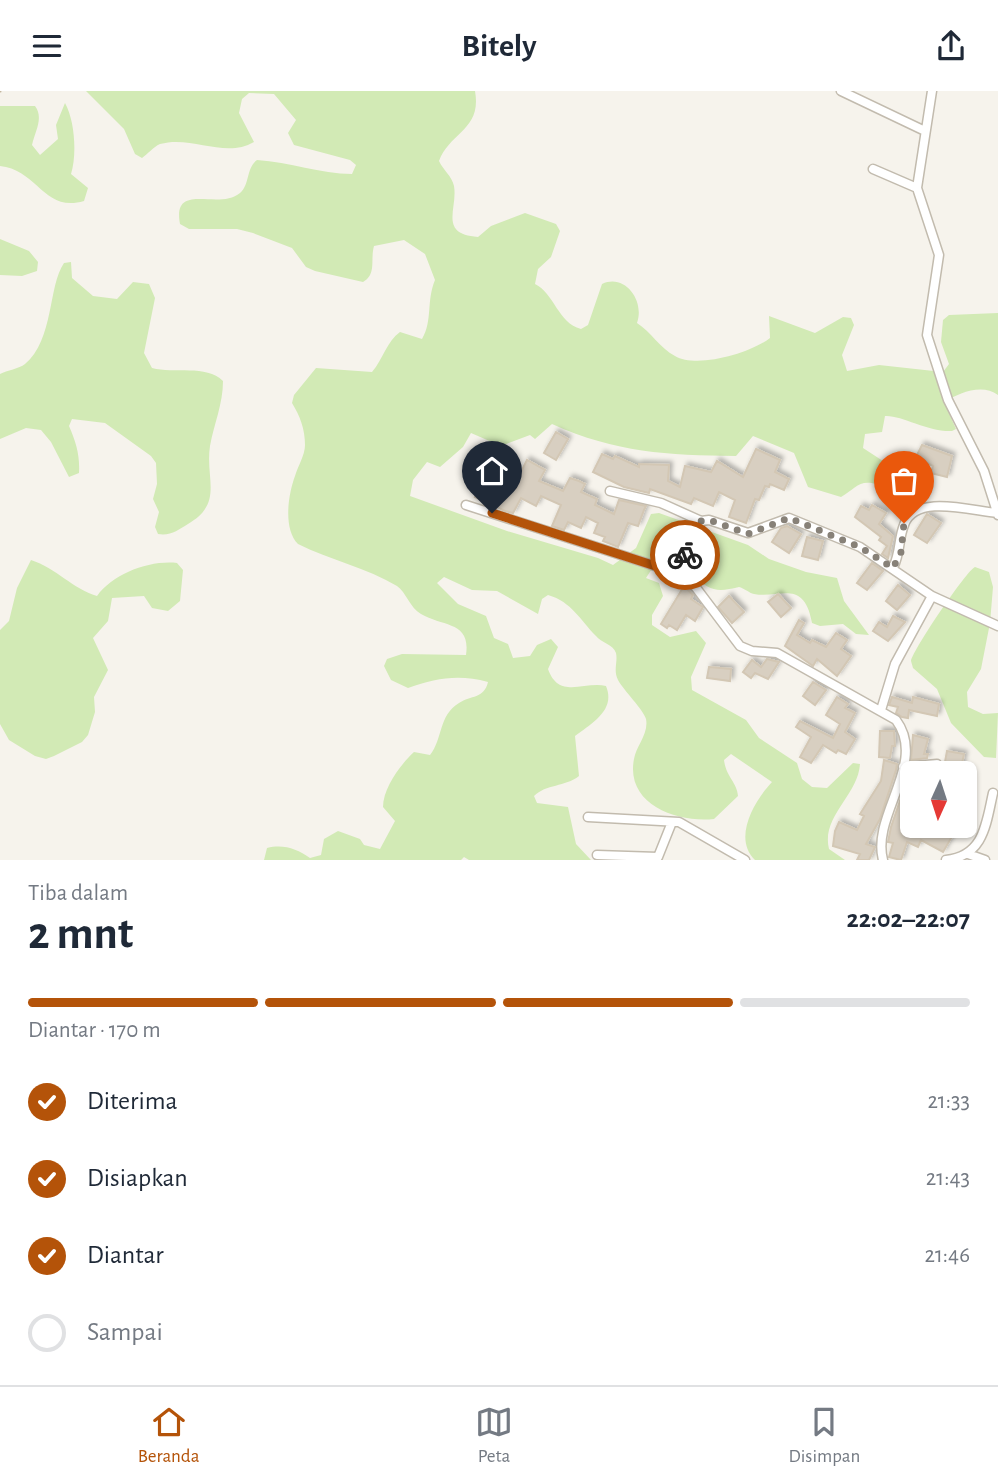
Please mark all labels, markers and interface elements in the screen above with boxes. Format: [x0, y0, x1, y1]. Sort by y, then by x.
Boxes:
icon: menu [28, 27, 66, 65]
icon: share [932, 27, 970, 65]
text: Bitely [461, 30, 537, 62]
pin [462, 441, 522, 513]
pin [874, 451, 934, 523]
icon: home [473, 452, 511, 490]
icon: bag [885, 462, 923, 500]
courier [650, 520, 720, 590]
icon: bike [666, 536, 704, 574]
north arrow [900, 761, 976, 838]
map controls [900, 761, 977, 838]
text: Tiba dalam [28, 882, 128, 905]
text: 22:02–22:07 [847, 906, 970, 932]
text: 2 mnt [28, 911, 133, 957]
text: Diantar · 170 m [28, 1019, 161, 1042]
icon: check [28, 1083, 66, 1121]
text: Diterima [87, 1088, 178, 1114]
text: 21:33 [927, 1090, 970, 1113]
icon: check [28, 1160, 66, 1198]
text: Disiapkan [87, 1165, 188, 1191]
text: 21:43 [926, 1167, 970, 1190]
icon: check [28, 1237, 66, 1275]
text: Diantar [87, 1242, 164, 1268]
text: 21:46 [924, 1244, 970, 1267]
text: Sampai [87, 1319, 163, 1345]
tab: Beranda [138, 1403, 199, 1468]
tab: Peta [475, 1403, 513, 1468]
tab: Disimpan [788, 1403, 860, 1468]

